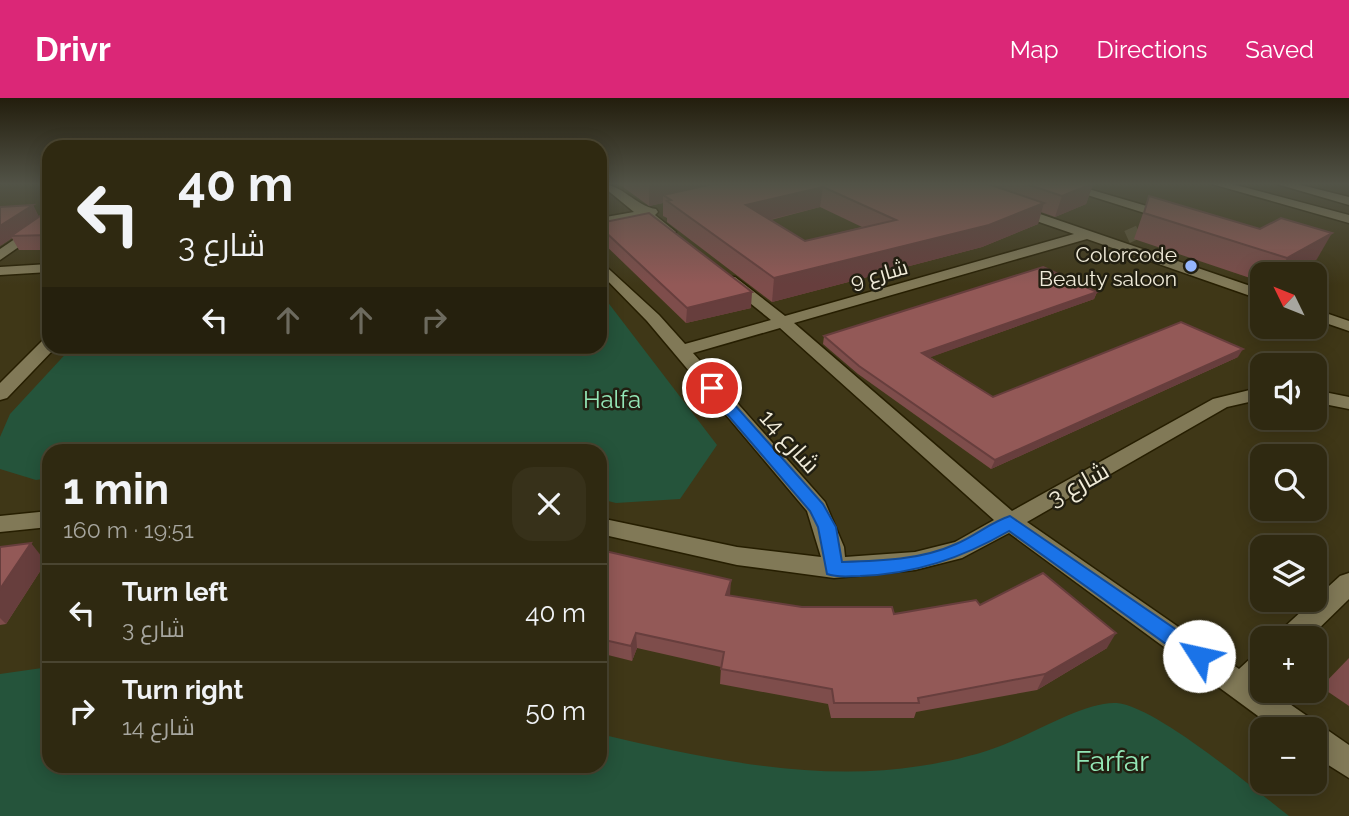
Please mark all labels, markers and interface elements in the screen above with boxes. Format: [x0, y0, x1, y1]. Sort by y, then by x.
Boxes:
text: Drivr [35, 30, 111, 69]
text: Map [1010, 35, 1059, 64]
text: Directions [1097, 35, 1207, 64]
text: Saved [1245, 35, 1314, 64]
text: 40 m [178, 155, 293, 212]
icon: left [63, 168, 154, 259]
text: شارع 3 [178, 226, 265, 263]
place label: Colorcode Beauty saloon [1039, 242, 1177, 291]
street label: شارع 9 [848, 254, 911, 296]
marker: Colorcode Beauty saloon [1183, 258, 1199, 274]
north arrow [1250, 262, 1326, 340]
map controls [1250, 262, 1327, 794]
icon: left [196, 301, 234, 339]
icon: ahead [269, 301, 307, 339]
icon: ahead [342, 301, 380, 339]
icon: right [415, 301, 453, 339]
button: sound [1250, 353, 1327, 430]
pin [682, 358, 742, 418]
icon: arrive [693, 369, 731, 407]
park label: Halfa [583, 385, 641, 414]
street label: شارع 14 [752, 403, 826, 480]
button: search [1250, 444, 1327, 521]
street label: شارع 3 [1042, 455, 1115, 514]
text: 1 min [63, 465, 169, 514]
button: close [512, 467, 586, 541]
text: 160 m · 19:51 [63, 516, 194, 543]
button: layers [1250, 535, 1327, 612]
text: Turn left [122, 577, 228, 607]
icon: left [63, 594, 101, 632]
text: 40 m [525, 598, 586, 628]
text: شارع 3 [122, 615, 185, 642]
position arrow [1162, 619, 1236, 693]
button: + [1250, 626, 1327, 703]
text: Turn right [122, 675, 243, 705]
icon: right [63, 692, 101, 730]
text: 50 m [525, 696, 586, 726]
text: شارع 14 [122, 713, 195, 740]
button: − [1250, 717, 1327, 794]
park label: Farfar [1075, 745, 1149, 778]

